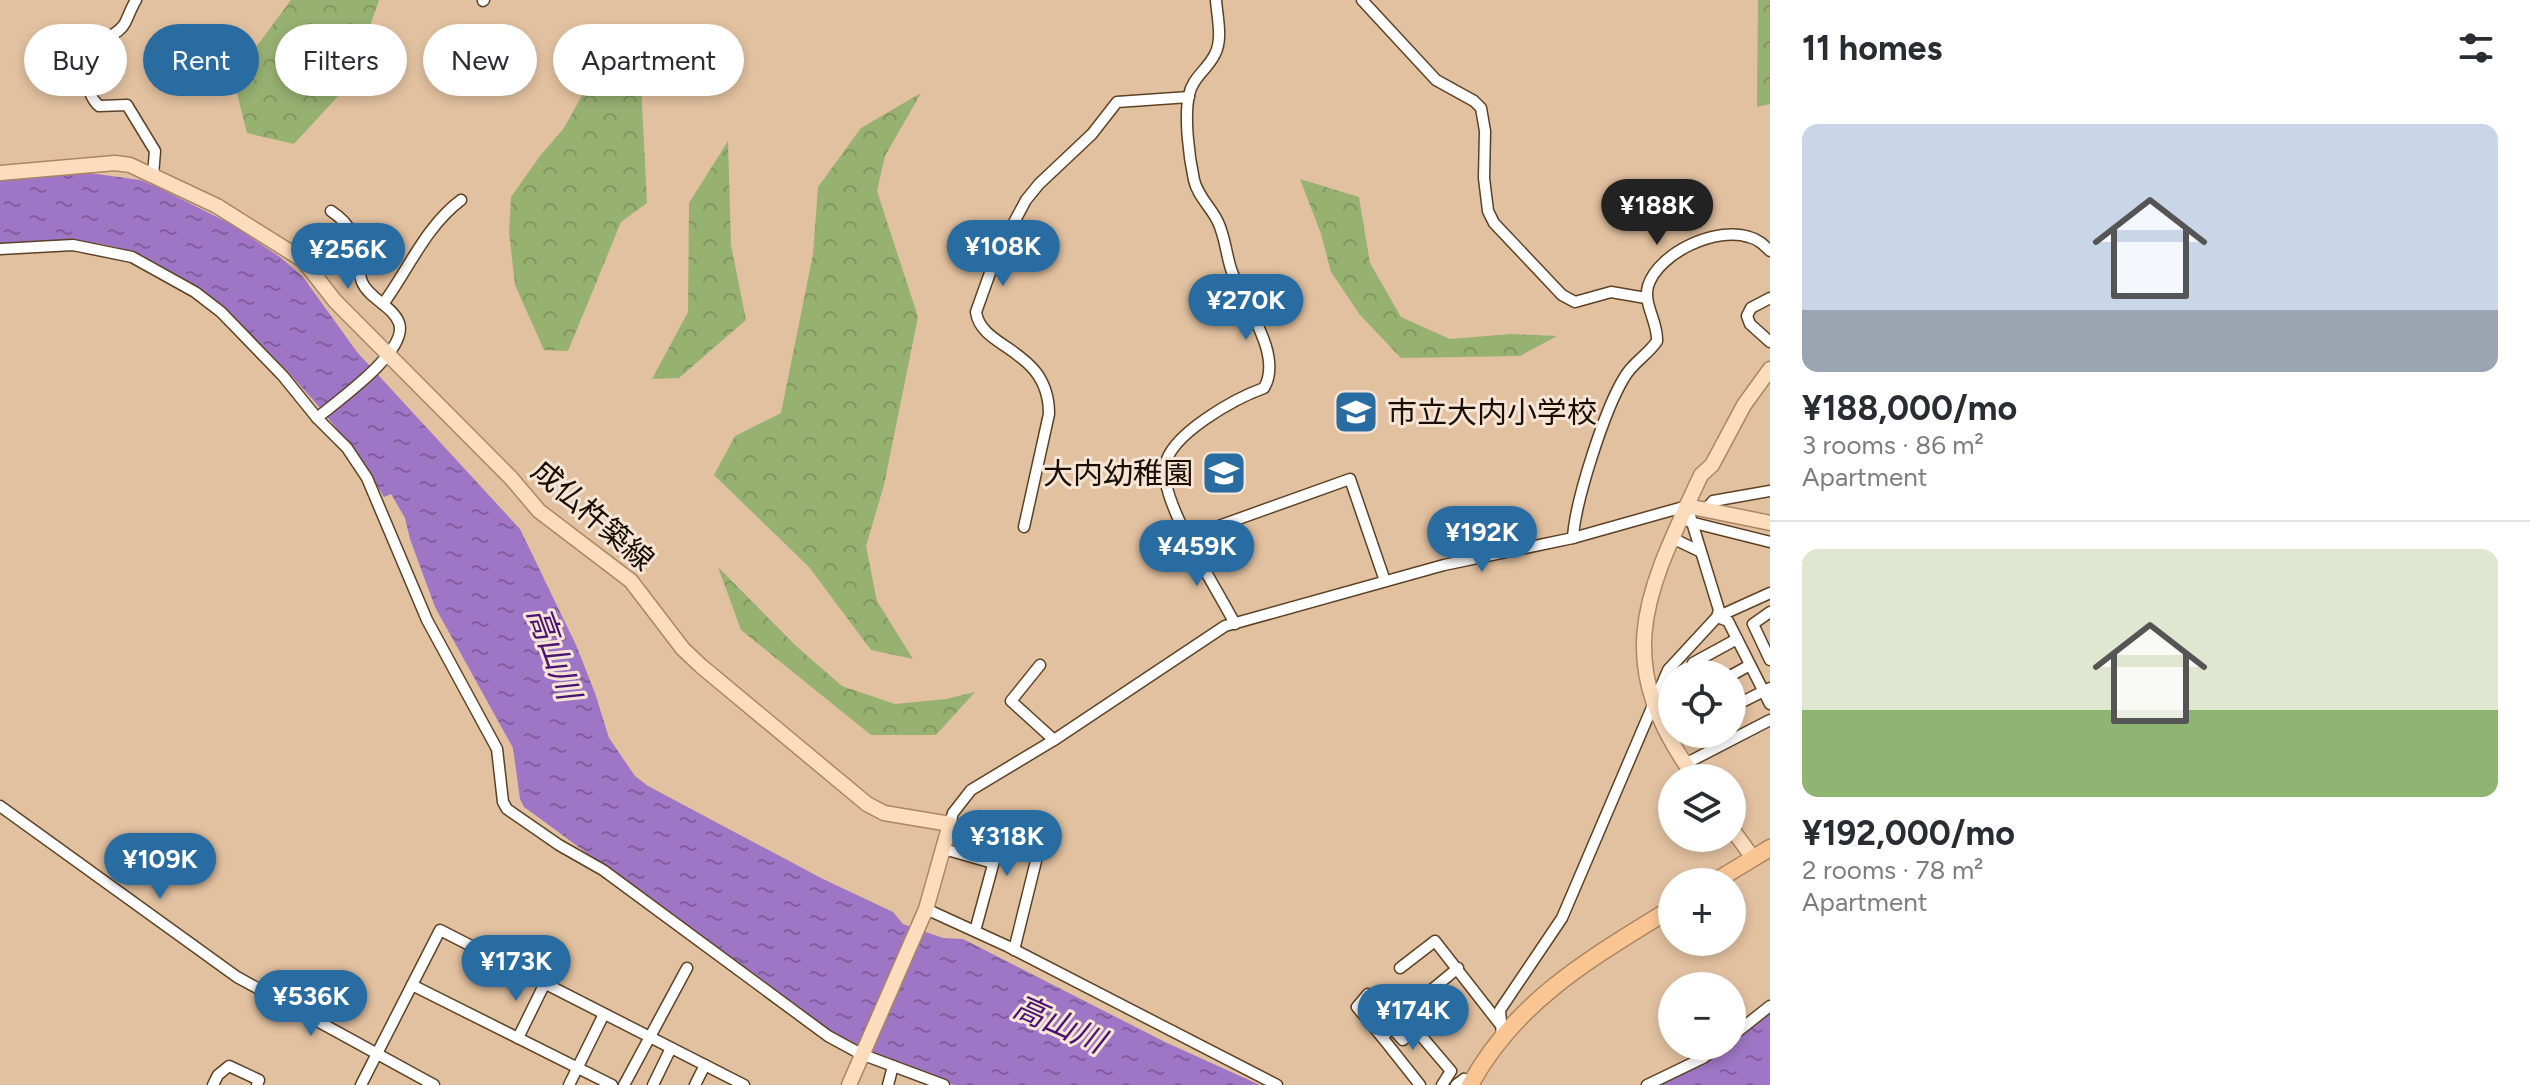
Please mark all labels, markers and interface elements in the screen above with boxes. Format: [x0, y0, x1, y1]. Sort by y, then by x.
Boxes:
chip: Buy [24, 24, 127, 96]
chip: Rent [143, 24, 259, 96]
chip: Filters [275, 24, 407, 96]
chip: New [423, 24, 537, 96]
chip: Apartment [553, 24, 744, 96]
icon: filters [2454, 26, 2498, 70]
text: 11 homes [1802, 28, 1942, 69]
icon: home [2078, 176, 2222, 320]
pin: ¥188K [1601, 179, 1713, 247]
text: ¥188K [1619, 189, 1695, 221]
pin: ¥108K [947, 220, 1059, 288]
pin: ¥256K [292, 223, 404, 291]
text: ¥108K [965, 230, 1041, 262]
text: ¥256K [309, 233, 387, 265]
pin: ¥270K [1190, 274, 1302, 342]
text: ¥270K [1206, 284, 1286, 316]
school or university icon: 市立大内小学校 [1332, 388, 1380, 436]
text: ¥188,000/mo [1802, 388, 2017, 429]
place label: 市立大内小学校 [1387, 394, 1597, 431]
text: 3 rooms · 86 m² [1802, 429, 1984, 461]
school or university icon: 大内幼稚園 [1200, 449, 1248, 497]
street label: 成仏杵築線 [524, 452, 662, 578]
place label: 大内幼稚園 [1043, 455, 1193, 492]
text: Apartment [1802, 461, 1928, 493]
pin: ¥192K [1426, 506, 1538, 574]
text: ¥192K [1445, 516, 1519, 548]
pin: ¥459K [1141, 520, 1253, 588]
text: ¥459K [1157, 530, 1237, 562]
water label: 高山川 [520, 601, 589, 707]
icon: home [2078, 601, 2222, 745]
map controls [1658, 660, 1746, 1060]
button: locate [1658, 660, 1746, 748]
button: layers [1658, 764, 1746, 852]
pin: ¥318K [951, 810, 1063, 878]
text: ¥192,000/mo [1802, 813, 2015, 854]
text: ¥318K [970, 820, 1044, 852]
pin: ¥109K [104, 833, 216, 901]
text: ¥109K [122, 843, 198, 875]
text: 2 rooms · 78 m² [1802, 854, 1983, 886]
button: + [1658, 868, 1746, 956]
text: Apartment [1802, 886, 1928, 918]
pin: ¥173K [460, 935, 572, 1003]
text: ¥173K [480, 945, 552, 977]
pin: ¥536K [255, 970, 367, 1038]
button: − [1658, 972, 1746, 1060]
text: ¥536K [272, 980, 350, 1012]
pin: ¥174K [1357, 984, 1469, 1052]
water label: 高山川 [1007, 987, 1113, 1062]
text: ¥174K [1376, 994, 1450, 1026]

